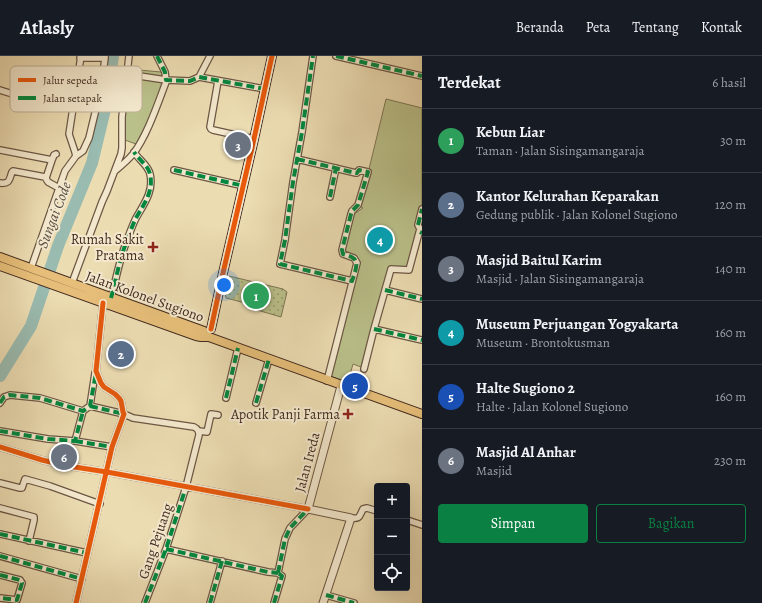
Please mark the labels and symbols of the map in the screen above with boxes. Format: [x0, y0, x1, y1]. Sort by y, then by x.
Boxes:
legend [10, 66, 142, 112]
text: Jalur sepeda [43, 73, 98, 88]
text: Jalan setapak [43, 91, 102, 106]
pin: 3 [225, 130, 251, 160]
water label: Sungai Code [32, 178, 76, 251]
pin: 4 [367, 225, 393, 255]
place label: Rumah Sakit Pratama [71, 230, 144, 265]
marker: Rumah Sakit Pratama [147, 241, 159, 253]
street label: Jalan Kolonel Sugiono [83, 266, 207, 327]
your location [214, 275, 234, 295]
pin: 1 [243, 281, 269, 311]
pin: 2 [108, 339, 134, 369]
pin: 5 [342, 371, 368, 401]
place label: Apotik Panji Farma [230, 405, 340, 424]
marker: Apotik Panji Farma [343, 409, 353, 419]
street label: Jalan Ireda [290, 430, 325, 494]
pin: 6 [51, 442, 77, 472]
street label: Gang Pejuang [134, 501, 177, 582]

